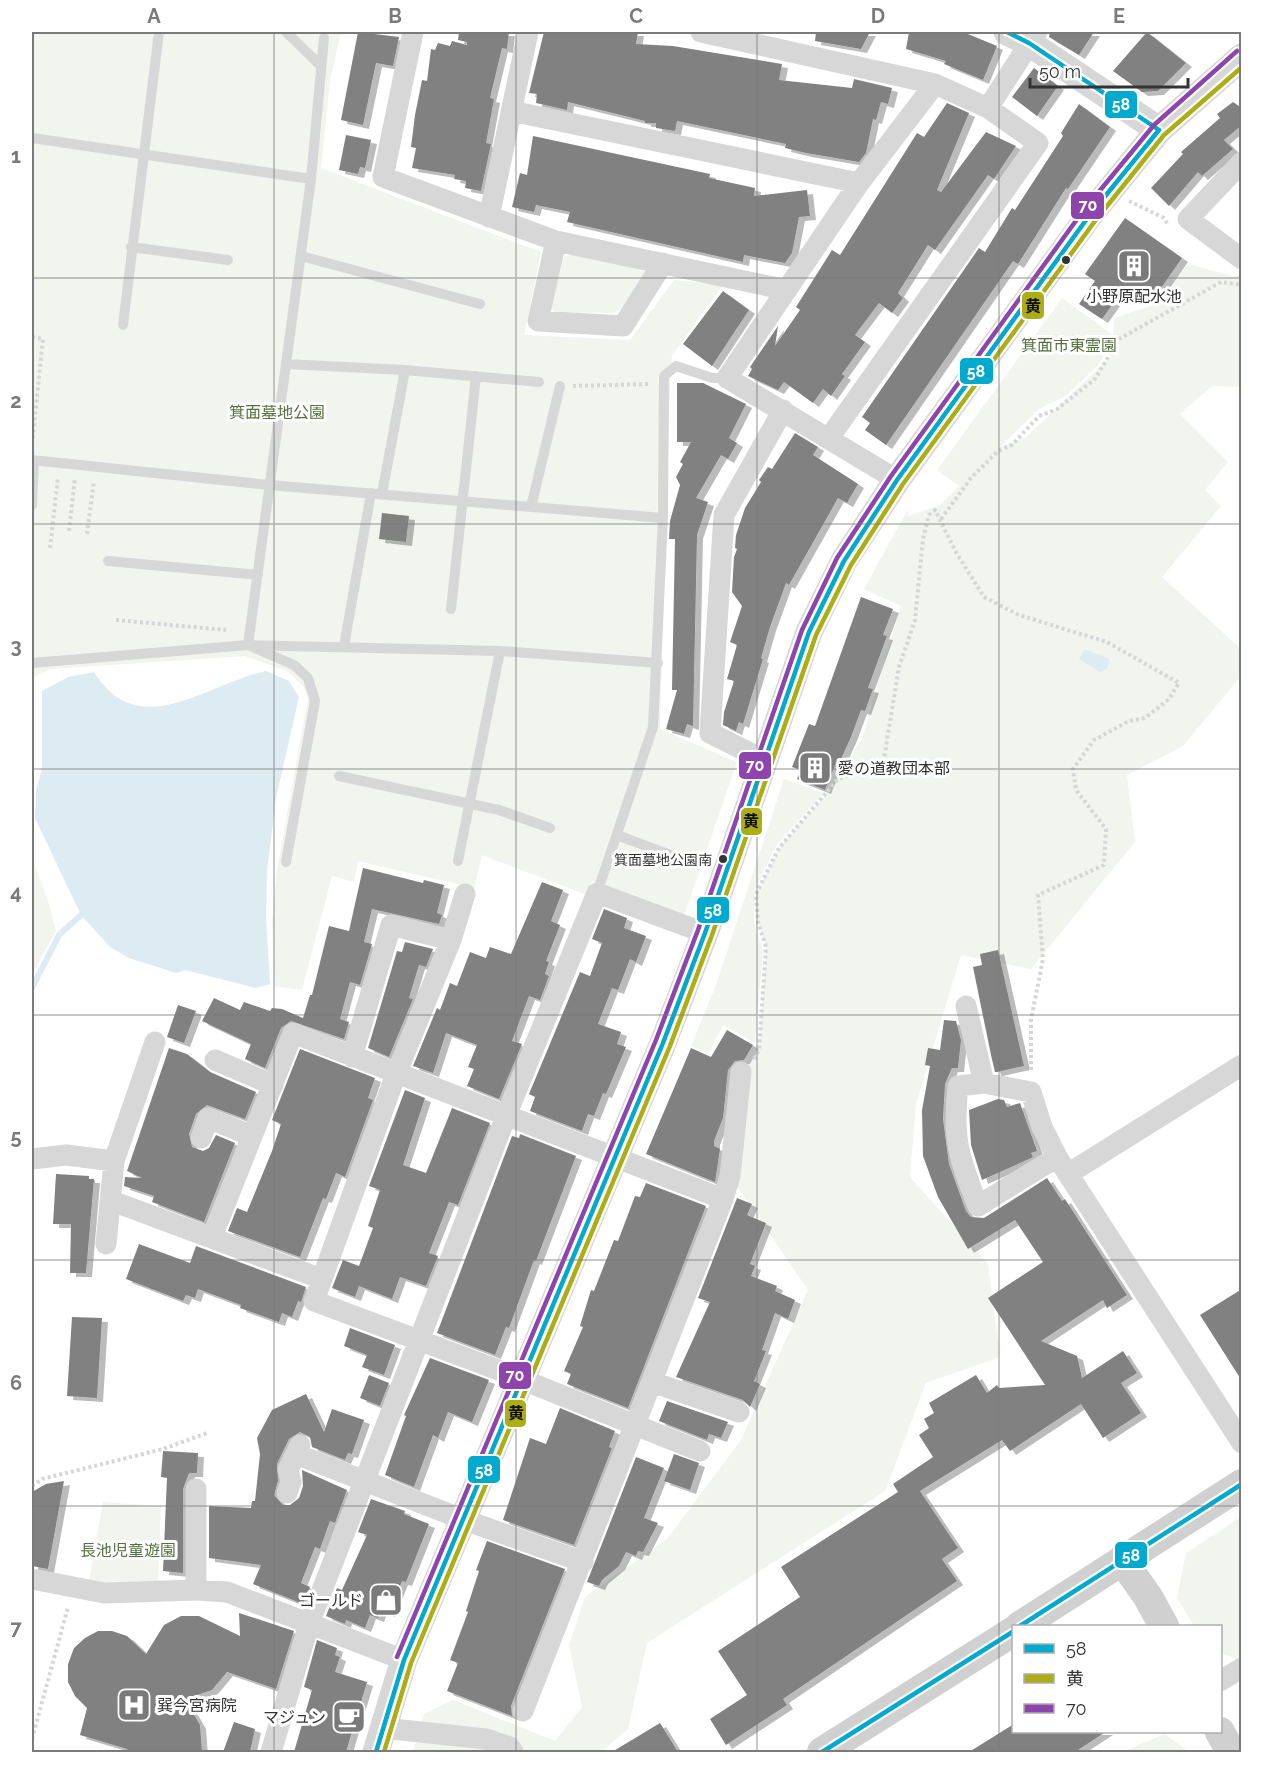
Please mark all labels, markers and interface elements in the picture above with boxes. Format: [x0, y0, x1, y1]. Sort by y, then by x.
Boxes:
text: A [147, 4, 161, 28]
text: B [388, 4, 402, 28]
text: C [629, 4, 643, 28]
text: D [871, 4, 885, 28]
text: E [1113, 4, 1125, 28]
scale bar [1030, 51, 1188, 89]
text: 50 m [1039, 61, 1081, 82]
line badge: 58 [1104, 90, 1138, 119]
text: 58 [1112, 95, 1130, 114]
text: 1 [11, 144, 21, 168]
line badge: 70 [1070, 191, 1105, 220]
text: 70 [1079, 196, 1098, 215]
building icon: 小野原配水池 [1116, 248, 1152, 284]
unlabelled marker [1060, 254, 1072, 266]
place label: 小野原配水池 [1086, 287, 1182, 306]
line badge: 黄 [1021, 291, 1045, 320]
text: 黄 [1025, 297, 1041, 316]
park label: 箕面市東霊園 [1021, 336, 1117, 355]
line badge: 58 [959, 357, 994, 385]
text: 58 [967, 362, 985, 381]
text: 2 [10, 389, 22, 413]
park label: 箕面墓地公園 [229, 403, 325, 422]
text: 3 [10, 634, 22, 658]
building icon: 愛の道教団本部 [797, 750, 833, 786]
line badge: 70 [738, 751, 772, 780]
text: 70 [746, 756, 765, 775]
place label: 愛の道教団本部 [838, 759, 950, 778]
line badge: 黄 [740, 807, 763, 836]
text: 黄 [743, 812, 759, 831]
place label: 箕面墓地公園南 [614, 852, 712, 868]
marker: 箕面墓地公園南 [717, 853, 729, 865]
text: 4 [10, 880, 22, 904]
line badge: 58 [696, 896, 730, 924]
text: 58 [704, 901, 722, 920]
text: 5 [10, 1125, 22, 1149]
line badge: 70 [498, 1361, 532, 1390]
text: 70 [506, 1366, 525, 1385]
text: 6 [10, 1371, 22, 1395]
line badge: 黄 [504, 1399, 527, 1428]
text: 黄 [508, 1404, 524, 1423]
line badge: 58 [467, 1455, 501, 1484]
text: 58 [475, 1461, 493, 1480]
park label: 長池児童遊園 [80, 1541, 176, 1560]
line badge: 58 [1114, 1541, 1148, 1569]
text: 58 [1122, 1546, 1140, 1565]
shop icon: ゴールド [368, 1582, 404, 1618]
place label: ゴールド [299, 1591, 363, 1610]
text: 7 [10, 1616, 22, 1640]
legend [1012, 1625, 1222, 1733]
text: 58 [1066, 1638, 1086, 1659]
text: 黄 [1066, 1668, 1084, 1689]
hospital icon: 巽今宮病院 [116, 1687, 152, 1723]
place label: 巽今宮病院 [157, 1696, 237, 1715]
text: 70 [1066, 1698, 1087, 1719]
cafe icon: マジュン [331, 1699, 367, 1735]
place label: マジュン [263, 1708, 326, 1727]

